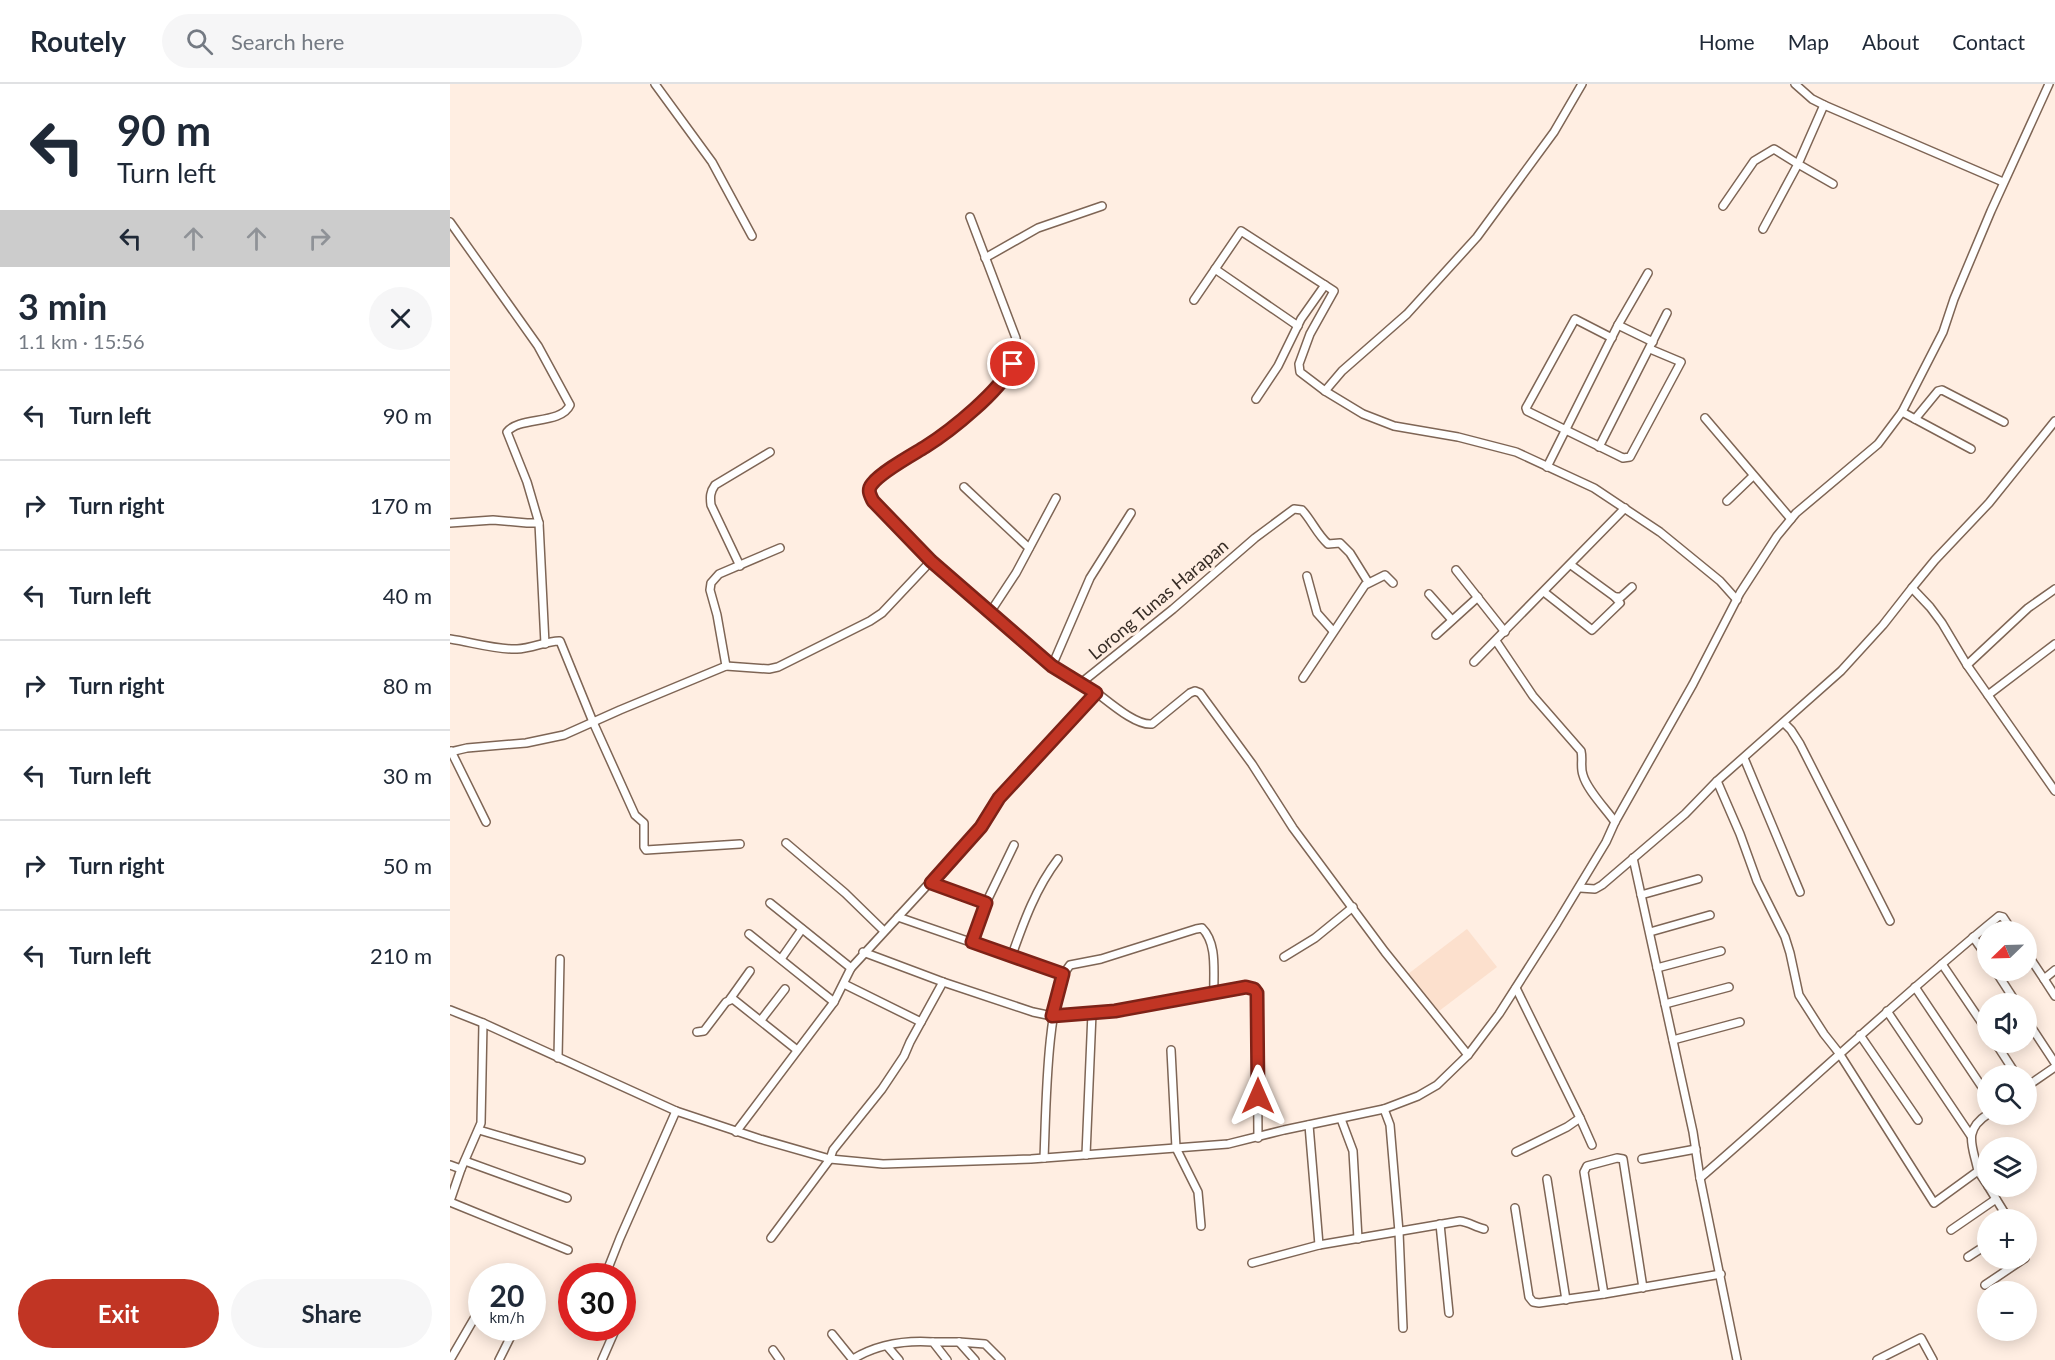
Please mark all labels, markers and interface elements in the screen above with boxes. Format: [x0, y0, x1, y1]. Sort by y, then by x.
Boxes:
search box [162, 14, 582, 68]
text: Routely [30, 24, 126, 58]
icon: search [183, 25, 216, 58]
text: Search here [231, 28, 344, 55]
text: Home [1699, 29, 1755, 54]
text: Map [1788, 29, 1829, 54]
text: About [1862, 29, 1919, 54]
text: Contact [1952, 29, 2025, 54]
text: 90 m [117, 105, 211, 155]
icon: left [18, 108, 96, 186]
text: Turn left [117, 156, 216, 189]
icon: left [114, 222, 147, 255]
icon: ahead [177, 222, 210, 255]
icon: ahead [240, 222, 273, 255]
icon: right [303, 222, 336, 255]
text: 3 min [18, 284, 107, 328]
button: close [369, 287, 432, 350]
text: 1.1 km · 15:56 [18, 329, 145, 353]
pin [987, 338, 1038, 389]
icon: arrive [996, 347, 1029, 380]
icon: left [18, 399, 51, 432]
text: Turn left [69, 402, 151, 429]
text: 90 m [383, 402, 432, 429]
icon: right [18, 489, 51, 522]
text: Turn right [69, 492, 164, 519]
text: 170 m [370, 492, 432, 519]
street label: Lorong Tunas Harapan [1084, 534, 1232, 664]
icon: left [18, 579, 51, 612]
text: Turn left [69, 582, 151, 609]
text: 40 m [383, 582, 432, 609]
icon: right [18, 669, 51, 702]
text: Turn right [69, 672, 164, 699]
text: 80 m [383, 672, 432, 699]
icon: left [18, 759, 51, 792]
text: Turn left [69, 762, 151, 789]
text: 30 m [383, 762, 432, 789]
icon: right [18, 849, 51, 882]
text: Turn right [69, 852, 164, 879]
text: 50 m [383, 852, 432, 879]
north arrow [1977, 921, 2037, 981]
map controls [1977, 921, 2037, 1341]
icon: left [18, 939, 51, 972]
text: Turn left [69, 942, 151, 969]
text: 210 m [370, 942, 432, 969]
button: sound [1977, 993, 2037, 1053]
position arrow [1226, 1064, 1290, 1128]
button: search [1977, 1065, 2037, 1125]
button: layers [1977, 1137, 2037, 1197]
button: + [1977, 1209, 2037, 1269]
speed limit sign: 30 [558, 1263, 636, 1341]
text: 20 [490, 1277, 524, 1313]
button: Exit [18, 1279, 219, 1348]
button: Share [231, 1279, 432, 1348]
button: − [1977, 1281, 2037, 1341]
text: km/h [489, 1308, 525, 1326]

